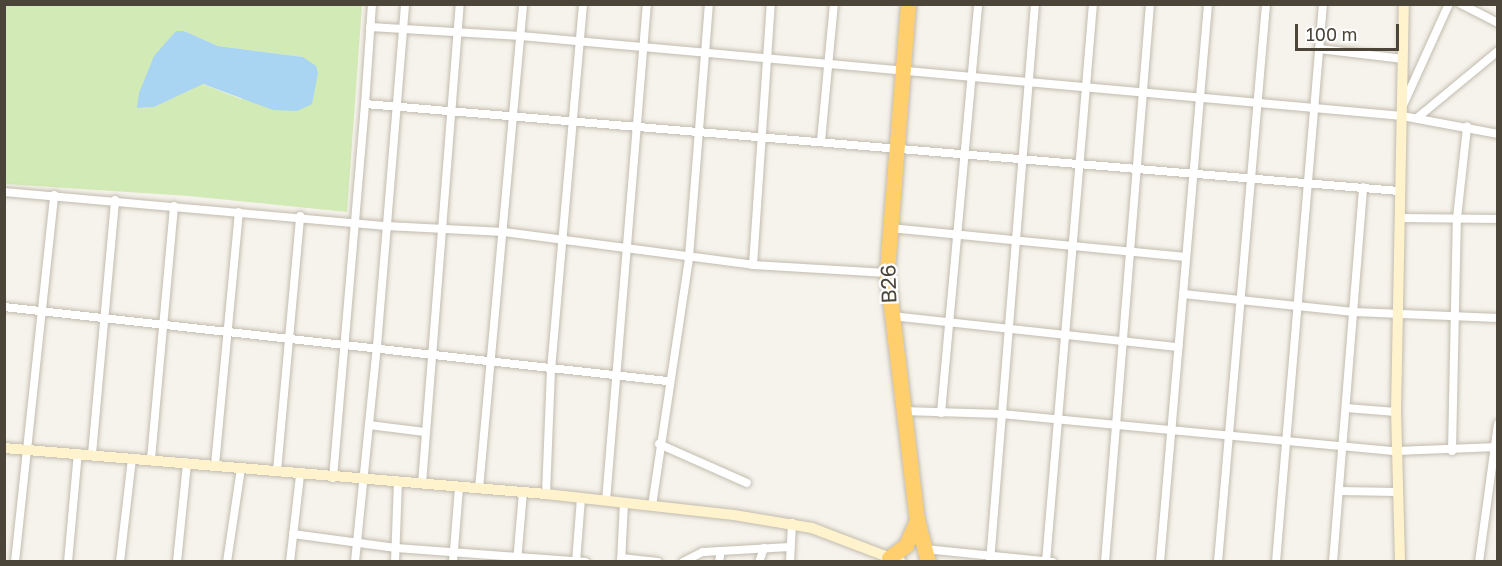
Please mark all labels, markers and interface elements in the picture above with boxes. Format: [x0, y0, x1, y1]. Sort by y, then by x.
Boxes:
scale bar [1298, 12, 1402, 50]
text: 100 m [1306, 23, 1357, 45]
street label: B26 [875, 264, 901, 304]

